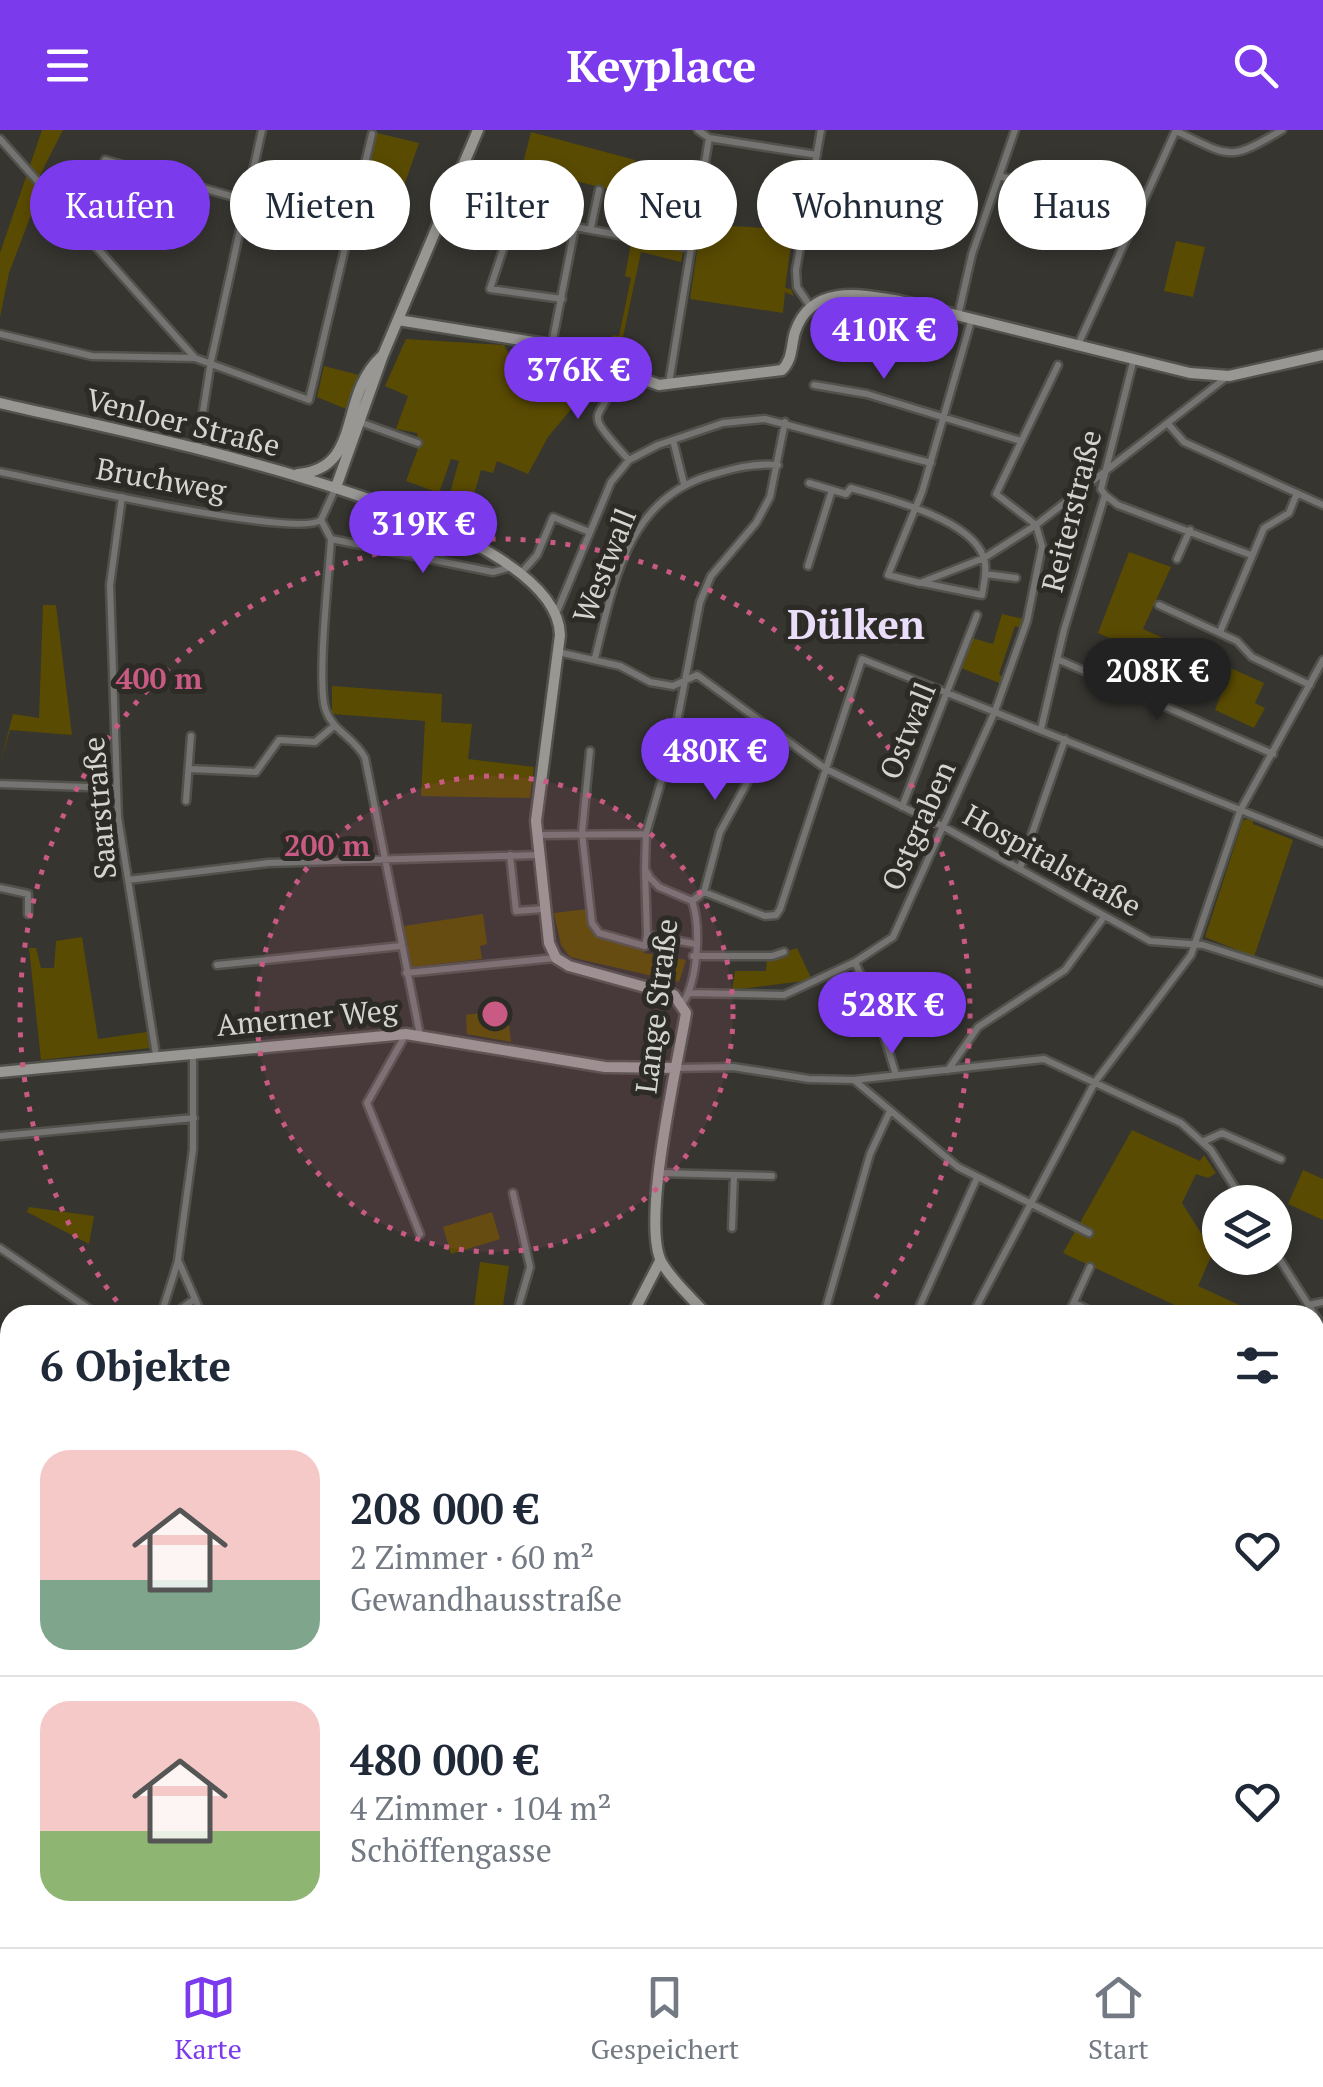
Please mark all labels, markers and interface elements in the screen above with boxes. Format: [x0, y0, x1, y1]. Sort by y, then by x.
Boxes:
text: Keyplace [567, 35, 756, 95]
icon: menu [40, 38, 95, 93]
icon: search [1228, 38, 1283, 93]
chip: Kaufen [30, 160, 210, 250]
chip: Mieten [230, 160, 410, 250]
chip: Filter [430, 160, 584, 250]
chip: Neu [604, 160, 737, 250]
chip: Wohnung [757, 160, 978, 250]
chip: Haus [998, 160, 1146, 250]
pin: 410K € [803, 297, 965, 382]
text: 410K € [832, 308, 936, 350]
pin: 376K € [497, 337, 659, 422]
text: 376K € [526, 348, 630, 390]
street label: Venloer Straße [82, 379, 284, 465]
street label: Reiterstraße [1032, 426, 1110, 596]
street label: Bruchweg [93, 448, 230, 510]
pin: 319K € [342, 491, 504, 576]
text: 319K € [371, 502, 475, 544]
street label: Westwall [563, 502, 645, 629]
district label: Dülken [787, 597, 925, 650]
pin: 208K € [1076, 638, 1238, 723]
text: 208K € [1105, 649, 1209, 691]
text: 400 m [116, 658, 203, 698]
street label: Ostwall [870, 676, 945, 785]
pin: 480K € [634, 718, 796, 803]
text: 480K € [663, 729, 767, 771]
street label: Saarstraße [73, 735, 125, 881]
street label: Ostgraben [872, 754, 965, 897]
street label: Hospitalstraße [956, 795, 1149, 926]
text: 200 m [284, 825, 371, 865]
street label: Lange Straße [625, 916, 687, 1096]
pin: 528K € [811, 972, 973, 1057]
text: 528K € [840, 983, 944, 1025]
street label: Amerner Weg [215, 989, 400, 1045]
centre of rings [477, 996, 513, 1032]
map controls [1202, 1185, 1292, 1275]
button: layers [1202, 1185, 1292, 1275]
text: 6 Objekte [40, 1337, 231, 1393]
icon: filters [1230, 1338, 1285, 1393]
text: 208 000 € [350, 1480, 539, 1536]
icon: home [120, 1490, 240, 1610]
icon: heart [1230, 1523, 1285, 1578]
text: 2 Zimmer · 60 m² [350, 1536, 594, 1578]
text: Gewandhausstraße [350, 1578, 622, 1620]
text: 480 000 € [350, 1731, 539, 1787]
icon: home [120, 1741, 240, 1861]
icon: heart [1230, 1774, 1285, 1829]
text: 4 Zimmer · 104 m² [350, 1787, 611, 1829]
text: Schöffengasse [350, 1829, 552, 1871]
tab: Karte [174, 1970, 242, 2067]
tab: Gespeichert [591, 1970, 739, 2067]
tab: Start [1088, 1970, 1149, 2067]

